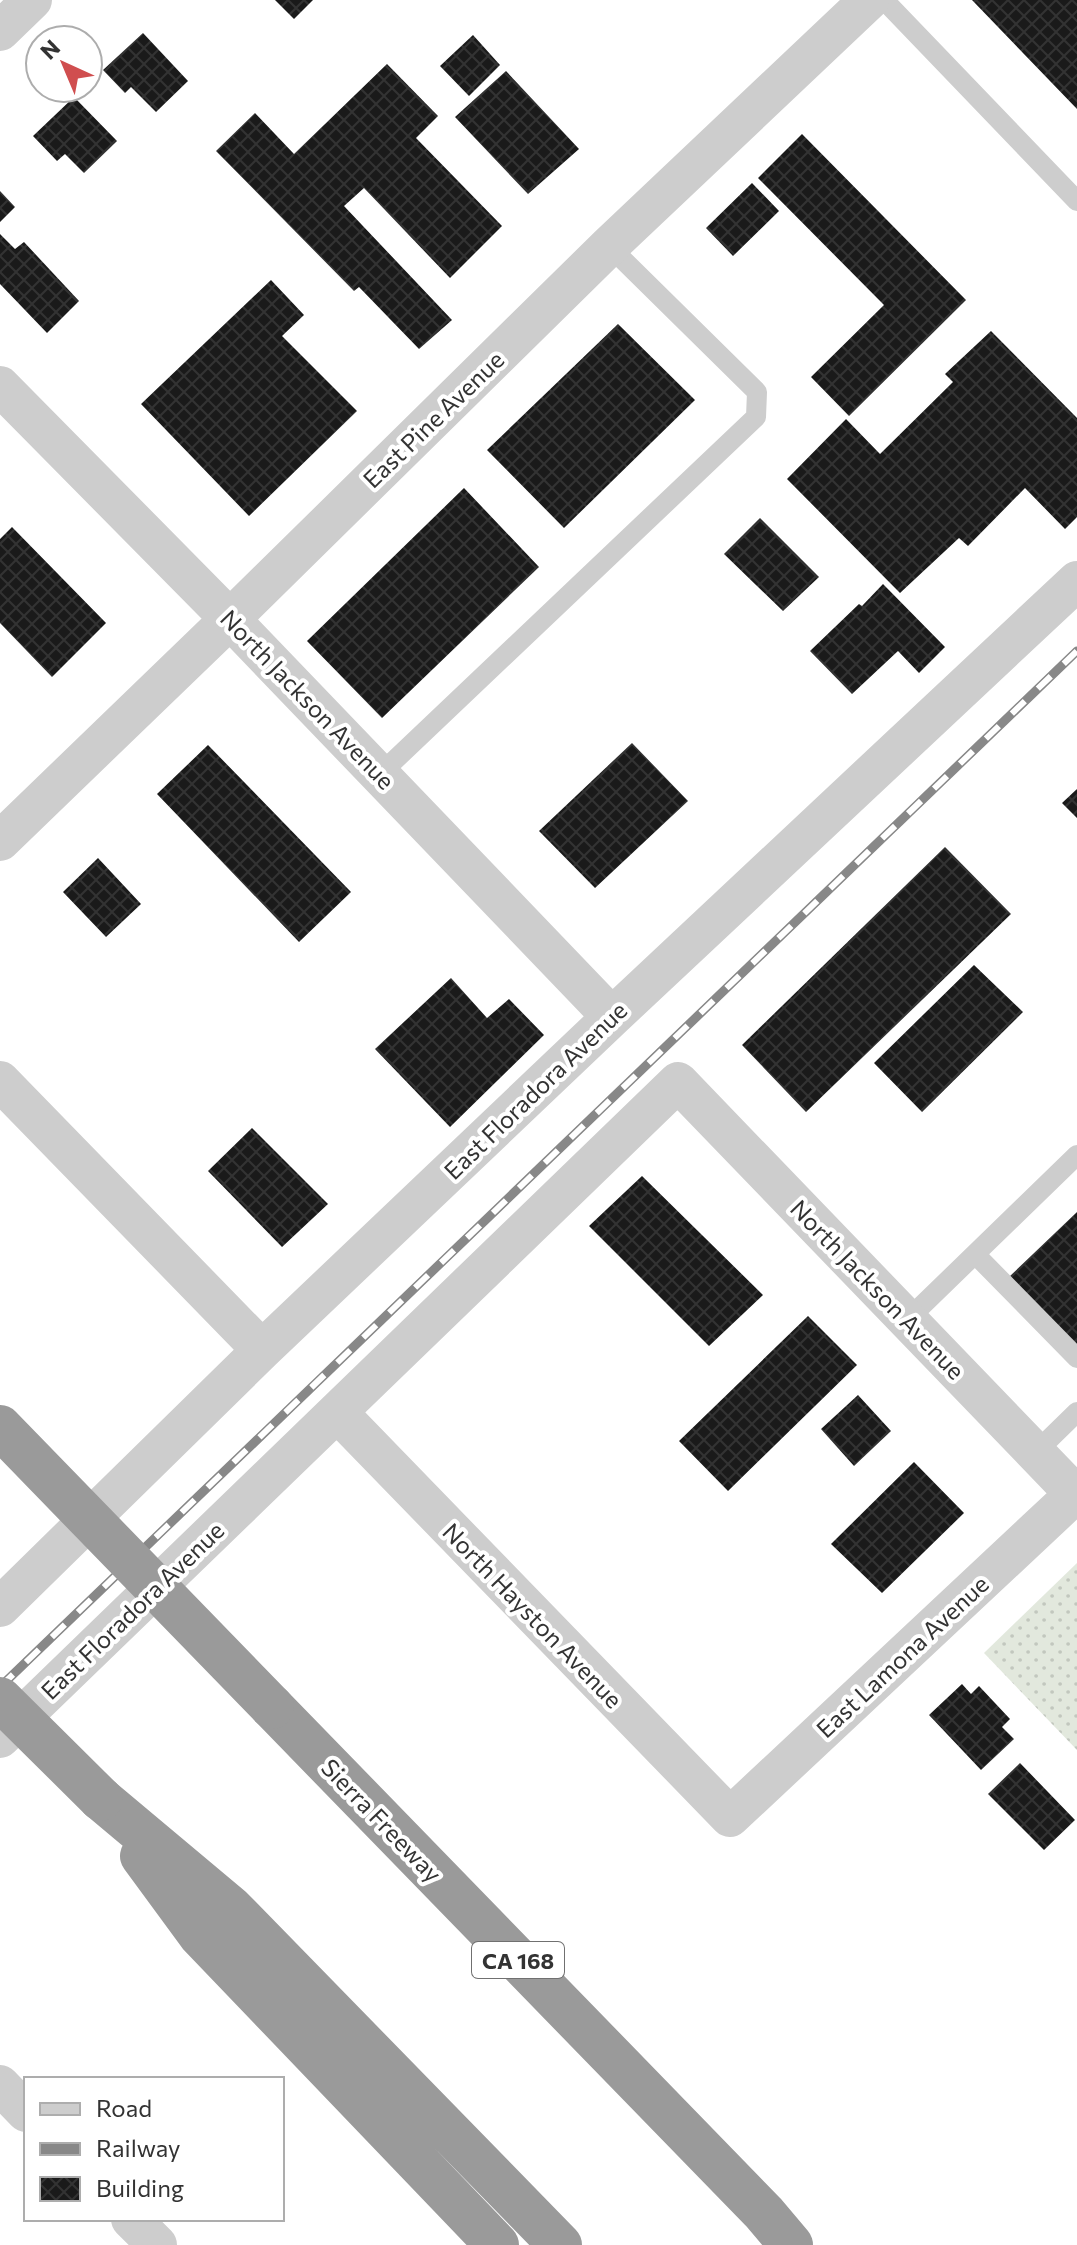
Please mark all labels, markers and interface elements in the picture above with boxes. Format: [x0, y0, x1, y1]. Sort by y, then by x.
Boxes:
north arrow [24, 24, 104, 104]
text: N [34, 34, 65, 65]
street label: East Pine Avenue [357, 345, 509, 493]
street label: North Jackson Avenue [215, 603, 401, 795]
street label: East Floradora Avenue [438, 995, 632, 1185]
street label: North Jackson Avenue [785, 1193, 971, 1385]
street label: East Floradora Avenue [35, 1515, 229, 1705]
street label: North Hayston Avenue [437, 1516, 629, 1714]
street label: East Lamona Avenue [810, 1569, 994, 1743]
street label: Sierra Freeway [316, 1752, 448, 1888]
road number: CA 168 [472, 1942, 564, 1978]
legend [24, 2077, 284, 2221]
text: Road [96, 2093, 152, 2122]
text: Railway [96, 2133, 181, 2162]
text: Building [96, 2173, 184, 2202]

